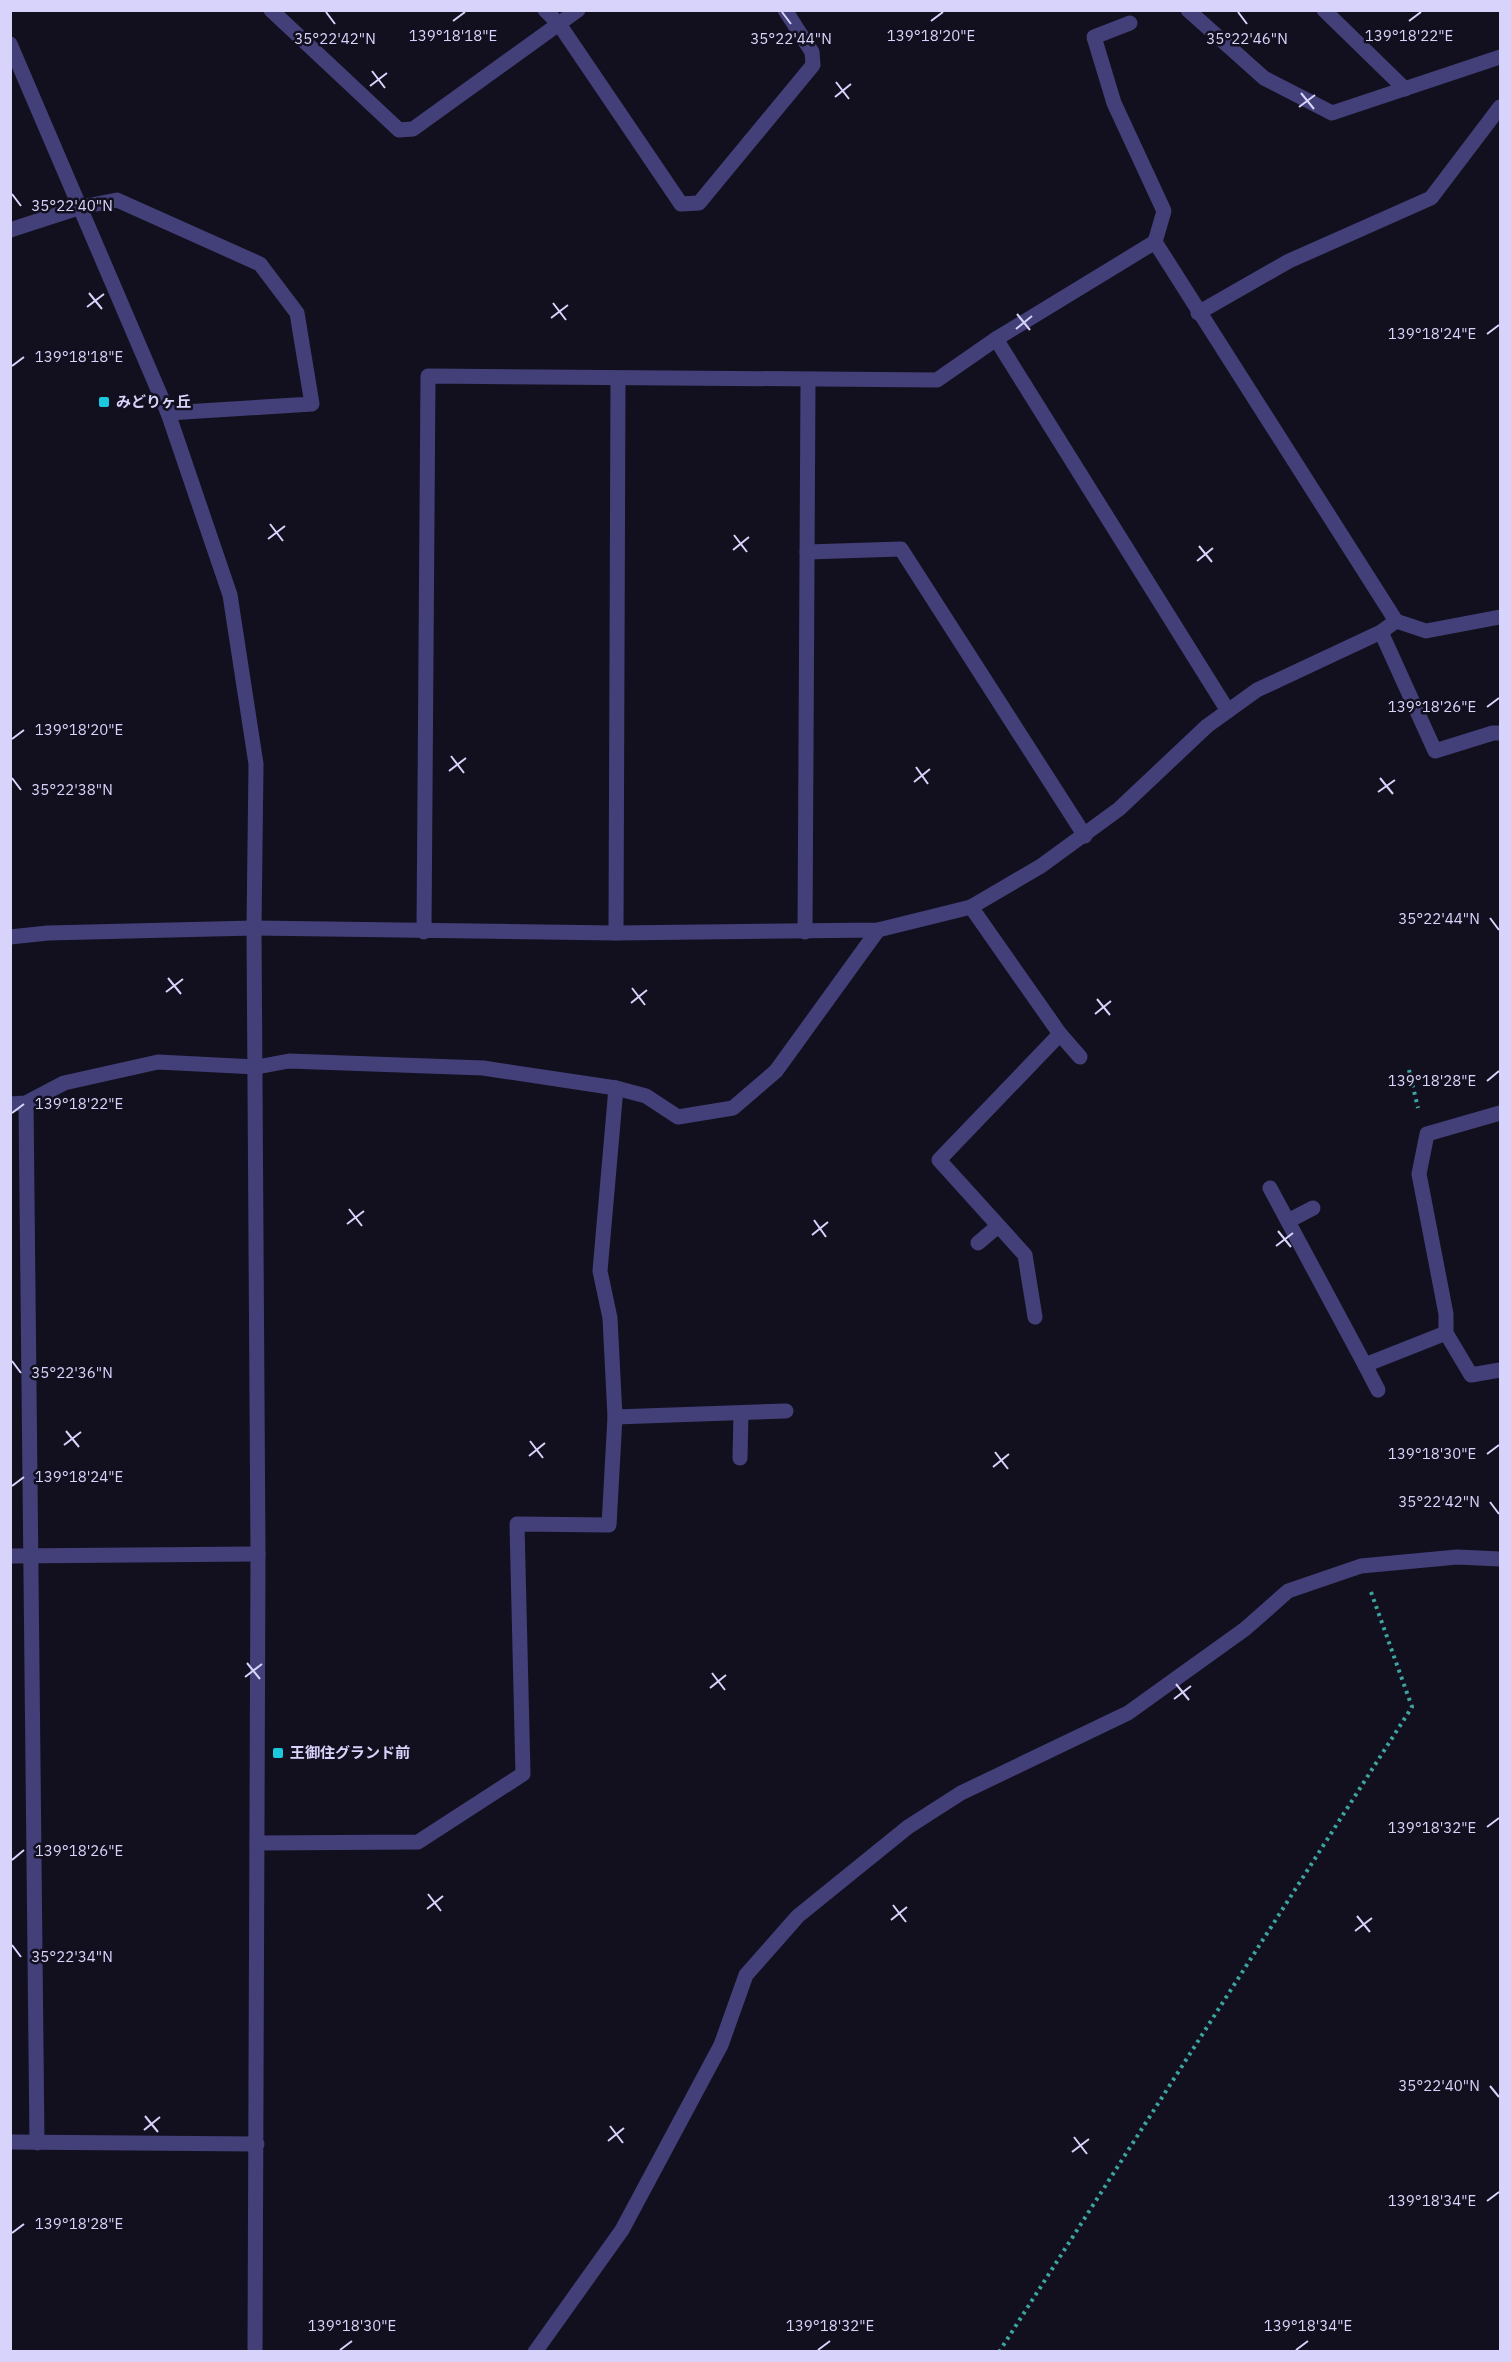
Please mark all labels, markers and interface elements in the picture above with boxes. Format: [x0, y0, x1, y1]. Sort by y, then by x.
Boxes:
text: 139°18'18"E [409, 26, 497, 45]
text: 139°18'20"E [887, 26, 975, 45]
text: 139°18'22"E [1365, 26, 1453, 45]
text: 35°22'42"N [294, 29, 376, 48]
text: 35°22'44"N [750, 29, 832, 48]
text: 35°22'46"N [1206, 29, 1288, 48]
text: 35°22'40"N [31, 196, 113, 215]
text: 139°18'24"E [1388, 324, 1476, 343]
text: 139°18'18"E [35, 347, 123, 366]
place label: みどりヶ丘 [116, 392, 191, 411]
marker: みどりヶ丘 [97, 395, 111, 409]
text: 139°18'26"E [1388, 697, 1476, 716]
text: 139°18'20"E [35, 720, 123, 739]
text: 35°22'38"N [31, 780, 113, 799]
text: 35°22'44"N [1398, 909, 1480, 928]
text: 139°18'28"E [1388, 1071, 1476, 1090]
text: 139°18'22"E [35, 1094, 123, 1113]
text: 35°22'36"N [31, 1363, 113, 1382]
text: 139°18'30"E [1388, 1444, 1476, 1463]
text: 139°18'24"E [35, 1467, 123, 1486]
text: 35°22'42"N [1398, 1492, 1480, 1511]
place label: 王御住グランド前 [290, 1743, 410, 1762]
marker: 王御住グランド前 [271, 1746, 285, 1760]
text: 139°18'32"E [1388, 1818, 1476, 1837]
text: 139°18'26"E [35, 1841, 123, 1860]
text: 35°22'34"N [31, 1947, 113, 1966]
text: 35°22'40"N [1398, 2076, 1480, 2095]
text: 139°18'34"E [1388, 2191, 1476, 2210]
text: 139°18'28"E [35, 2214, 123, 2233]
text: 139°18'30"E [308, 2316, 396, 2335]
text: 139°18'32"E [786, 2316, 874, 2335]
text: 139°18'34"E [1264, 2316, 1352, 2335]

